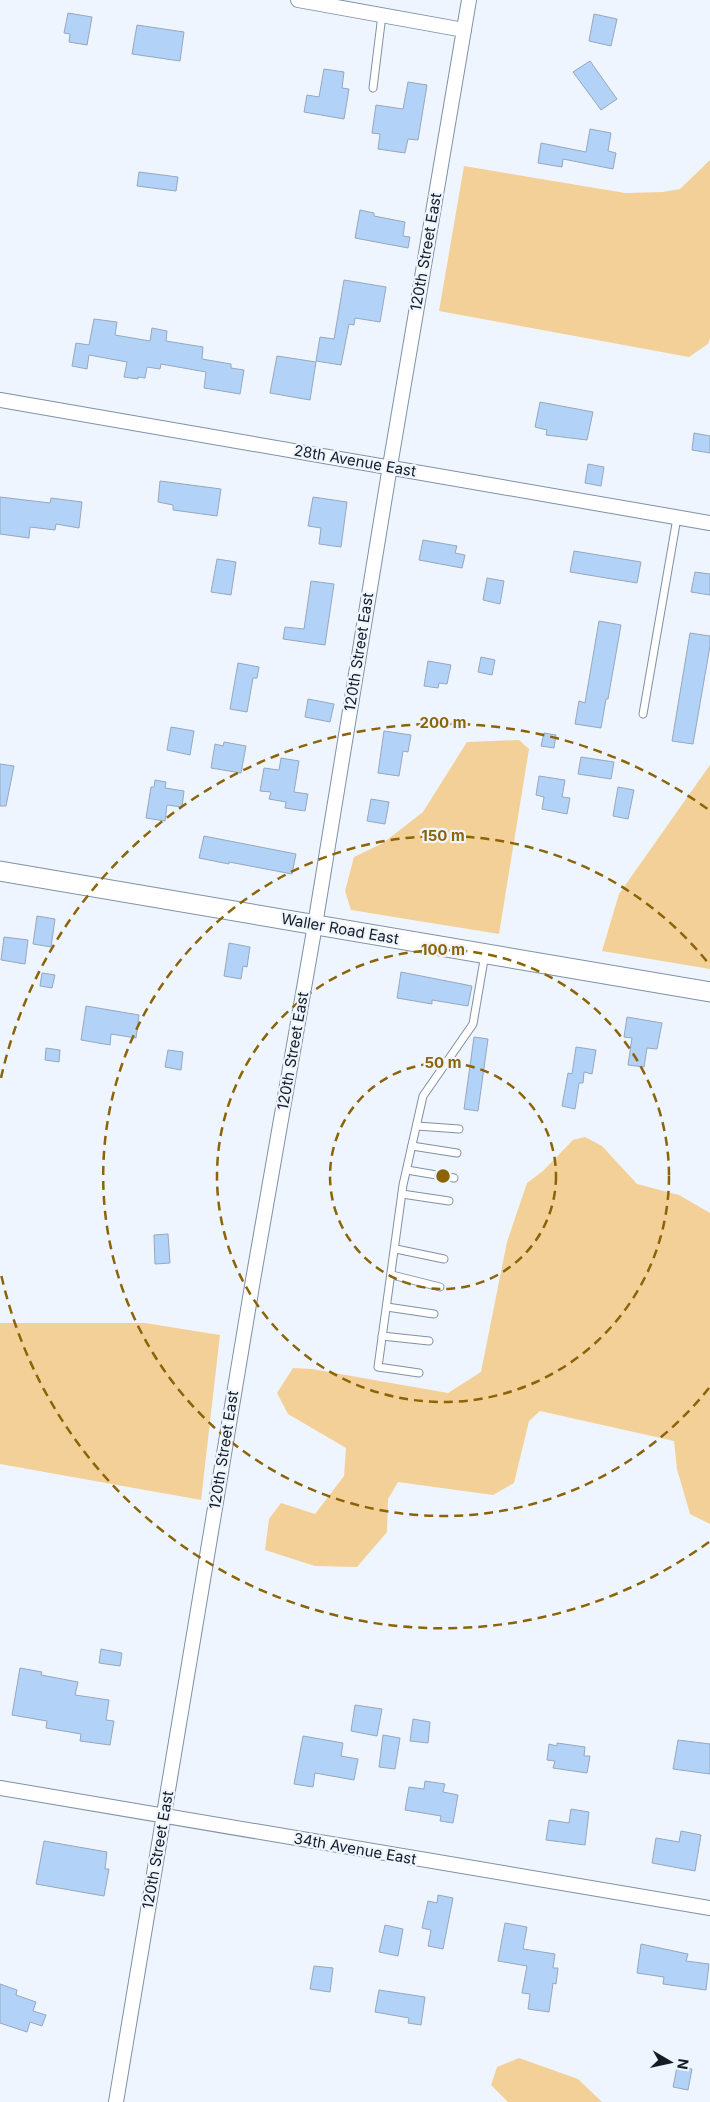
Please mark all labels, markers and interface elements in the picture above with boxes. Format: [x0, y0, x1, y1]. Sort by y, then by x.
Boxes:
street label: 120th Street East [406, 191, 445, 313]
street label: 28th Avenue East [293, 440, 418, 481]
street label: 120th Street East [340, 591, 377, 713]
text: 200 m [420, 713, 466, 732]
text: 150 m [421, 826, 465, 845]
street label: Waller Road East [280, 909, 400, 948]
text: 100 m [421, 940, 465, 959]
street label: 120th Street East [273, 990, 312, 1112]
text: 50 m [425, 1053, 461, 1072]
centre of rings [434, 1167, 452, 1185]
street label: 120th Street East [205, 1389, 242, 1511]
street label: 120th Street East [138, 1789, 177, 1911]
street label: 34th Avenue East [292, 1828, 418, 1869]
north arrow [645, 2037, 695, 2087]
text: N [674, 2058, 693, 2071]

